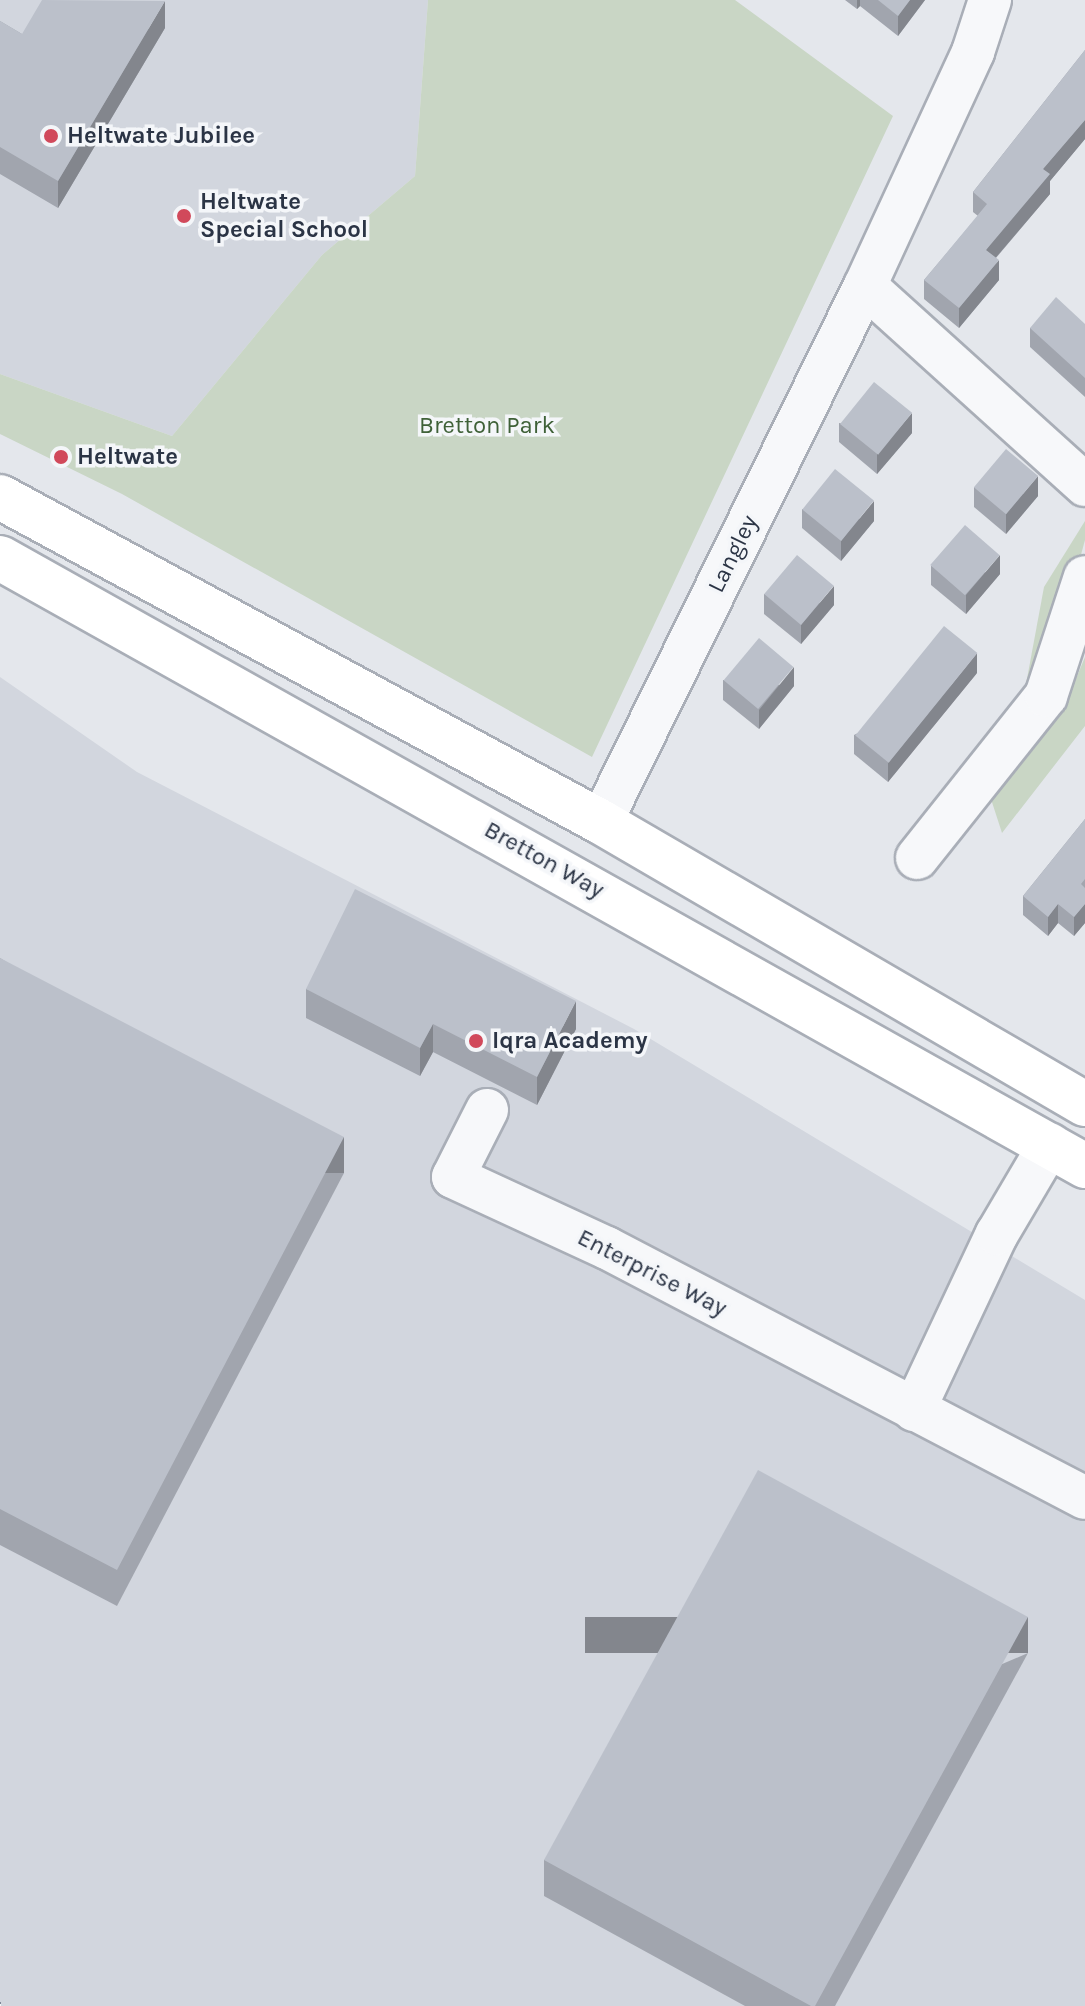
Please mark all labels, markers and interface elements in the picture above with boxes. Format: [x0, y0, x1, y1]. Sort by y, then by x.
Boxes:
place label: Heltwate Jubilee [67, 122, 255, 150]
marker: Heltwate Jubilee [42, 127, 60, 145]
place label: Heltwate Special School [200, 188, 368, 244]
marker: Heltwate Special School [175, 207, 193, 225]
park label: Bretton Park [419, 412, 555, 440]
place label: Heltwate [77, 443, 178, 471]
marker: Heltwate [52, 448, 70, 466]
street label: Langley [702, 511, 764, 597]
street label: Bretton Way [479, 815, 609, 905]
place label: Iqra Academy [492, 1027, 648, 1055]
marker: Iqra Academy [467, 1032, 485, 1050]
street label: Enterprise Way [573, 1223, 731, 1323]

